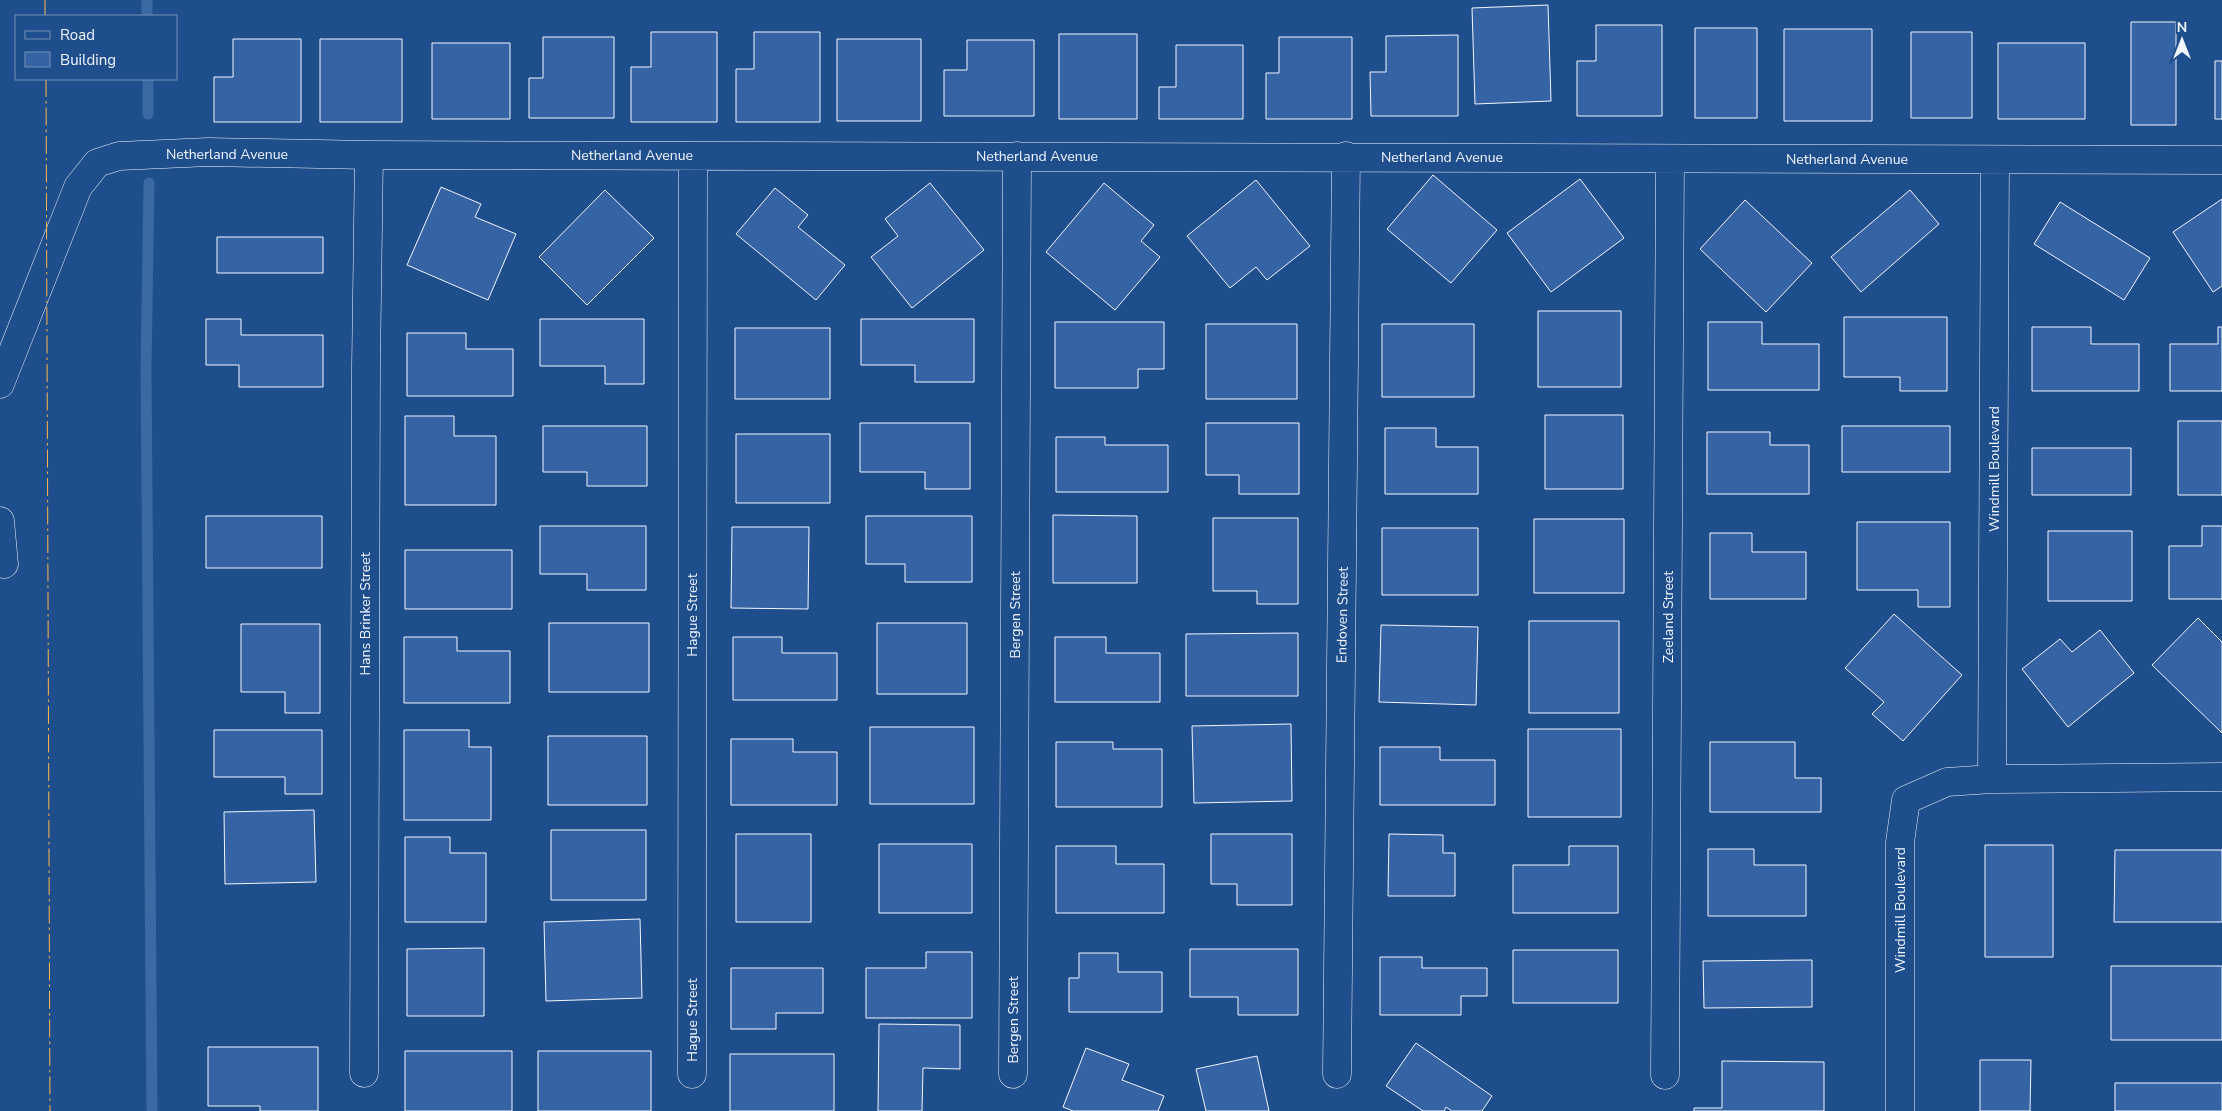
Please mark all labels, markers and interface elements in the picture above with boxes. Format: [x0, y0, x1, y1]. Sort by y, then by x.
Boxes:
legend [15, 15, 178, 80]
north arrow [2157, 15, 2207, 65]
text: N [2177, 18, 2187, 37]
text: Road [60, 25, 95, 45]
text: Building [60, 50, 116, 70]
street label: Netherland Avenue [166, 145, 288, 164]
street label: Netherland Avenue [571, 146, 693, 165]
street label: Netherland Avenue [976, 147, 1098, 166]
street label: Netherland Avenue [1381, 148, 1503, 167]
street label: Netherland Avenue [1786, 150, 1908, 169]
street label: Windmill Boulevard [1985, 406, 2004, 532]
street label: Hans Brinker Street [356, 552, 375, 676]
street label: Endoven Street [1332, 567, 1353, 663]
street label: Bergen Street [1006, 571, 1025, 659]
street label: Zeeland Street [1659, 571, 1678, 663]
street label: Hague Street [683, 573, 702, 657]
street label: Windmill Boulevard [1891, 847, 1910, 973]
street label: Bergen Street [1004, 976, 1023, 1064]
street label: Hague Street [683, 978, 702, 1062]

